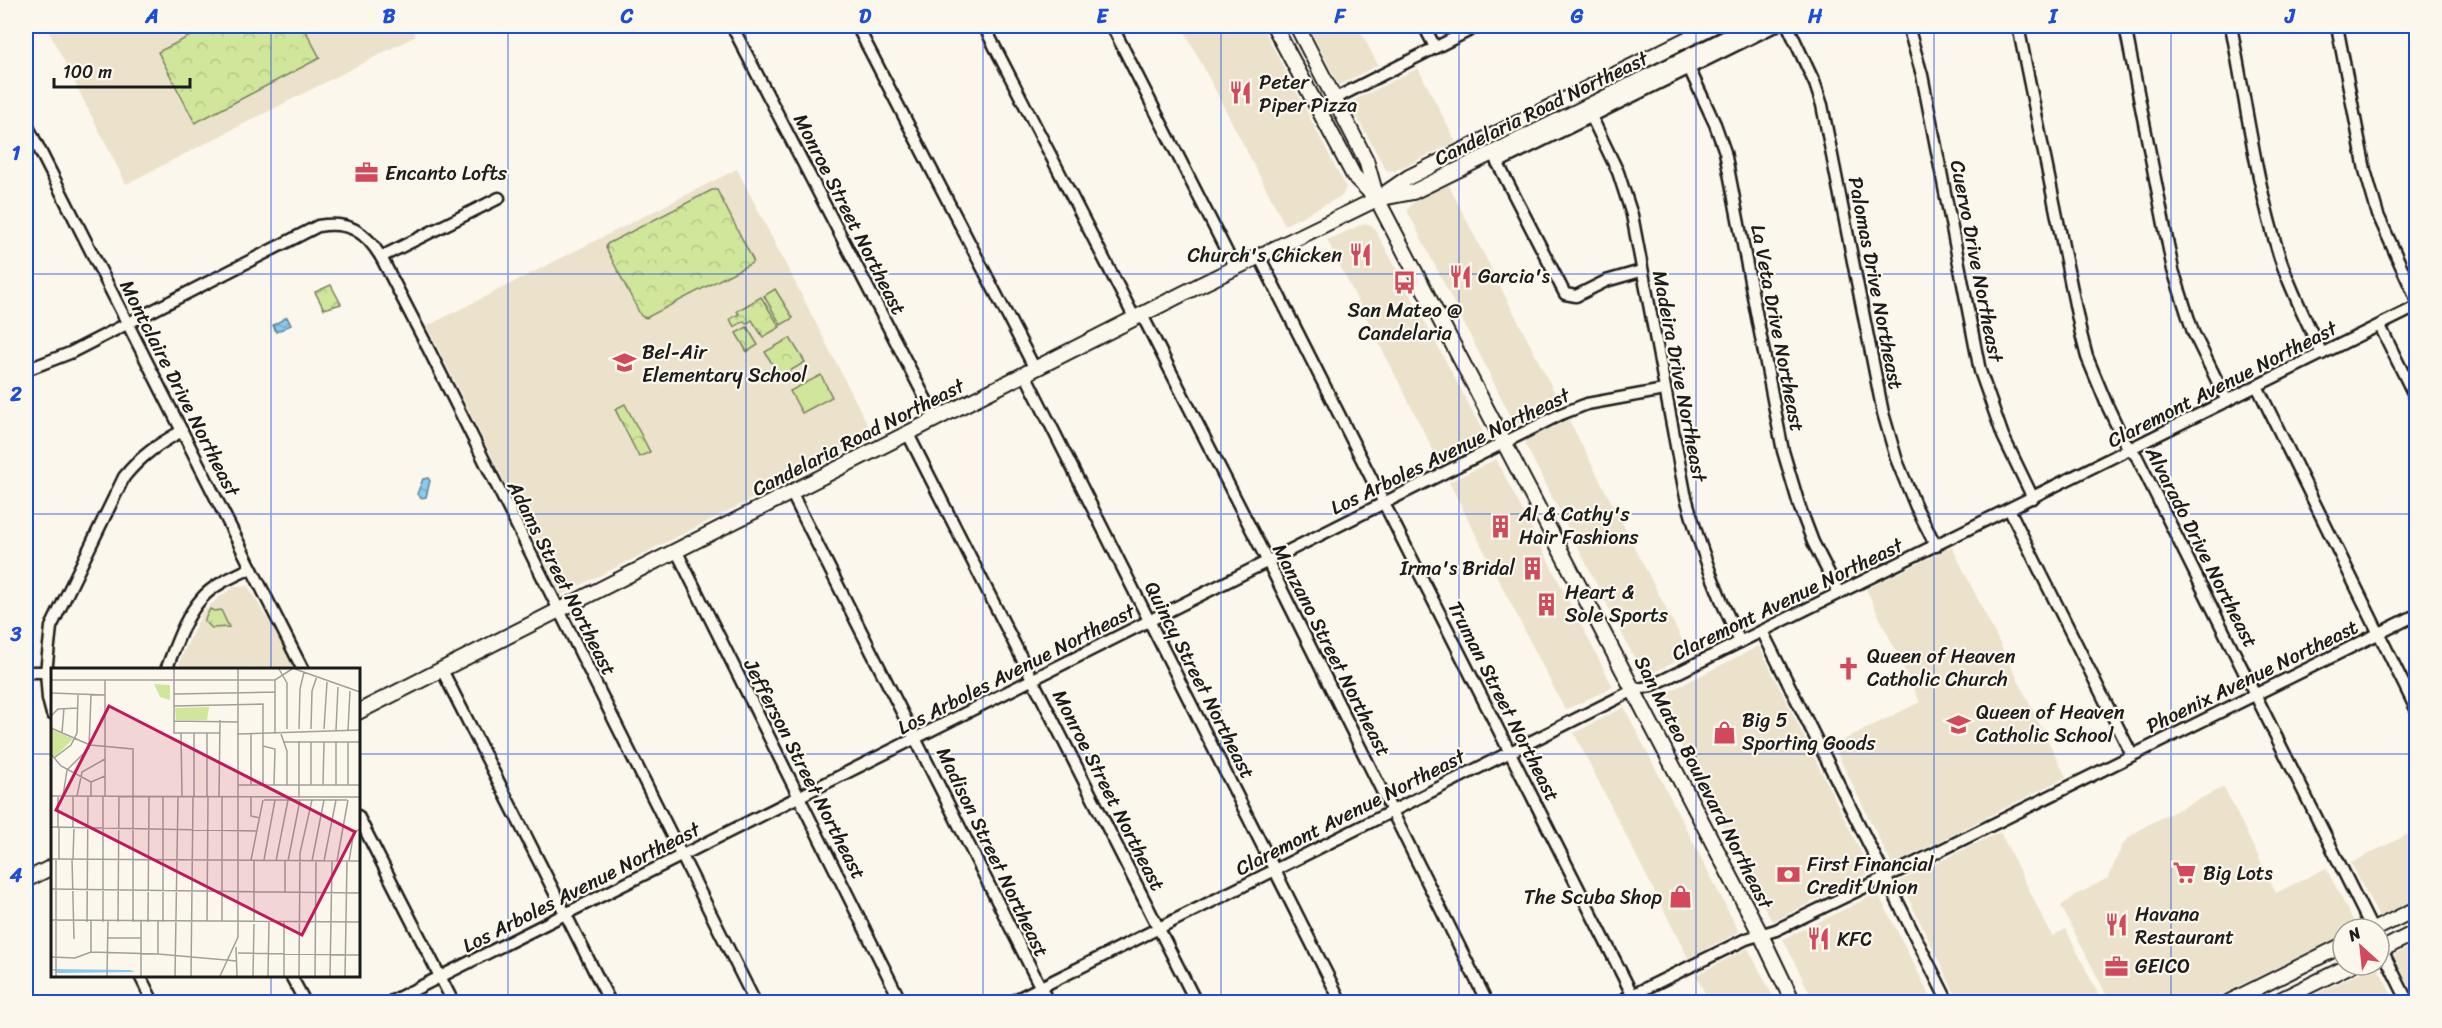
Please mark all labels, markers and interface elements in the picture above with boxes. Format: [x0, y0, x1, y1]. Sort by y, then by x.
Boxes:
text: A [144, 0, 159, 34]
text: B [383, 0, 396, 34]
text: C [620, 0, 634, 34]
text: D [859, 0, 872, 34]
text: E [1096, 0, 1109, 34]
text: F [1334, 0, 1347, 34]
text: G [1570, 0, 1584, 34]
text: H [1807, 0, 1823, 34]
text: I [2048, 0, 2059, 34]
text: J [2284, 0, 2296, 34]
street label: Candelaria Road Northeast [1428, 41, 1655, 176]
scale bar [54, 51, 190, 89]
text: 100 m [63, 56, 112, 88]
place label: Peter Piper Pizza [1259, 65, 1357, 123]
restaurant icon: Peter Piper Pizza [1228, 80, 1254, 106]
street label: Monroe Street Northeast [784, 107, 916, 321]
text: 1 [12, 136, 21, 171]
place label: Encanto Lofts [385, 156, 508, 191]
street label: Cuervo Drive Northeast [1940, 157, 2013, 366]
office icon: Encanto Lofts [354, 160, 380, 186]
street label: Palomas Drive Northeast [1838, 174, 1913, 393]
street label: La Veta Drive Northeast [1740, 221, 1815, 435]
place label: Church's Chicken [1188, 238, 1342, 273]
restaurant icon: Church's Chicken [1347, 242, 1373, 268]
place label: Garcia's [1478, 259, 1551, 294]
restaurant icon: Garcia's [1447, 263, 1473, 289]
street label: Madeira Drive Northeast [1642, 267, 1717, 486]
bus stop icon: San Mateo @ Candelaria [1392, 270, 1418, 296]
street label: Montclaire Drive Northeast [110, 274, 250, 504]
place label: San Mateo @ Candelaria [1348, 293, 1462, 351]
street label: Claremont Avenue Northeast [2101, 311, 2344, 458]
place label: Bel-Air Elementary School [642, 335, 807, 393]
school or university icon: Bel-Air Elementary School [611, 350, 637, 376]
street label: Candelaria Road Northeast [746, 368, 971, 506]
text: 2 [9, 377, 22, 412]
street label: Los Arboles Avenue Northeast [1324, 378, 1577, 525]
street label: Alvarado Drive Northeast [2135, 439, 2268, 654]
street label: Adams Street Northeast [497, 474, 626, 682]
place label: Al & Cathy's Hair Fashions [1518, 497, 1639, 555]
building icon: Al & Cathy's Hair Fashions [1488, 513, 1514, 539]
street label: Claremont Avenue Northeast [1665, 528, 1910, 671]
street label: Manzano Street Northeast [1263, 537, 1401, 763]
place label: Irma's Bridal [1399, 551, 1515, 586]
building icon: Irma's Bridal [1520, 555, 1546, 581]
street label: Quincy Street Northeast [1134, 575, 1265, 786]
place label: Heart & Sole Sports [1565, 575, 1669, 633]
building icon: Heart & Sole Sports [1534, 591, 1560, 617]
street label: Los Arboles Avenue Northeast [891, 594, 1142, 745]
street label: Truman Street Northeast [1438, 595, 1570, 808]
street label: Phoenix Avenue Northeast [2140, 610, 2365, 743]
text: 3 [10, 617, 22, 652]
place label: Queen of Heaven Catholic Church [1867, 639, 2016, 697]
street label: San Mateo Boulevard Northeast [1624, 649, 1783, 916]
street label: Jefferson Street Northeast [733, 652, 876, 886]
church icon: Queen of Heaven Catholic Church [1836, 655, 1862, 681]
inset map [51, 668, 360, 977]
street label: Monroe Street Northeast [1043, 683, 1175, 897]
place label: Queen of Heaven Catholic School [1976, 695, 2125, 753]
place label: Big 5 Sporting Goods [1742, 703, 1876, 761]
school or university icon: Queen of Heaven Catholic School [1945, 711, 1971, 737]
shop icon: Big 5 Sporting Goods [1711, 719, 1737, 745]
street label: Claremont Avenue Northeast [1229, 739, 1472, 886]
street label: Madison Street Northeast [926, 741, 1059, 964]
street label: Los Arboles Avenue Northeast [456, 812, 707, 963]
place label: First Financial Credit Union [1807, 847, 1935, 905]
place label: Big Lots [2203, 856, 2274, 891]
text: 4 [9, 858, 23, 893]
supermarket icon: Big Lots [2172, 860, 2198, 886]
bank icon: First Financial Credit Union [1776, 862, 1802, 888]
place label: The Scuba Shop [1524, 880, 1662, 915]
shop icon: The Scuba Shop [1667, 884, 1693, 910]
place label: Havana Restaurant [2135, 897, 2234, 955]
restaurant icon: Havana Restaurant [2104, 912, 2130, 938]
north arrow [2331, 917, 2391, 977]
text: N [2342, 918, 2367, 950]
place label: KFC [1837, 922, 1872, 957]
restaurant icon: KFC [1806, 926, 1832, 952]
place label: GEICO [2135, 949, 2190, 984]
office icon: GEICO [2104, 953, 2130, 979]

